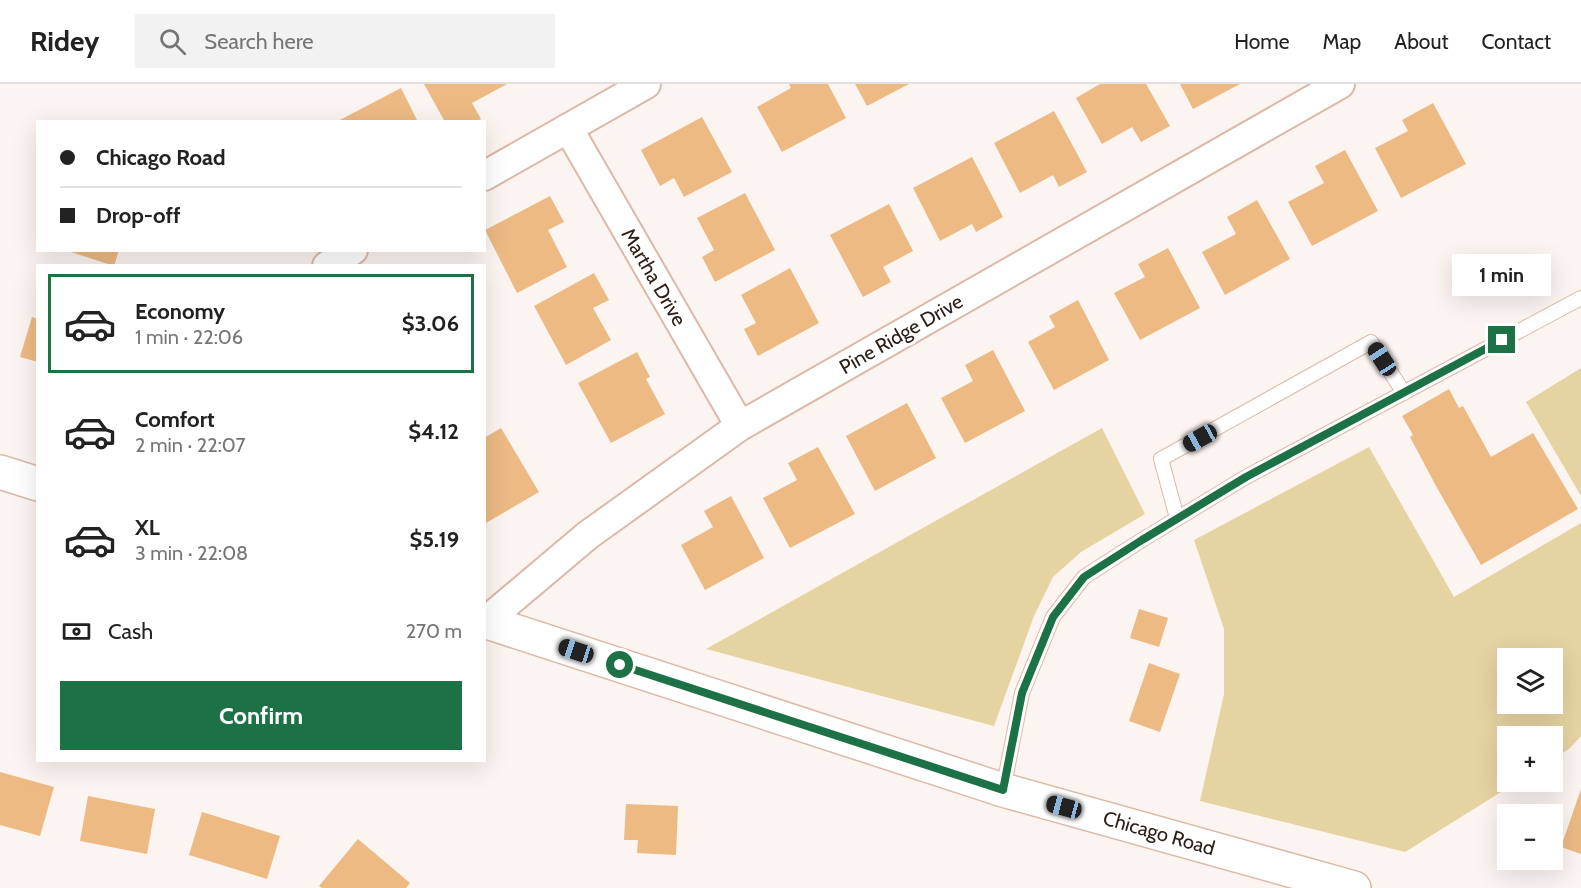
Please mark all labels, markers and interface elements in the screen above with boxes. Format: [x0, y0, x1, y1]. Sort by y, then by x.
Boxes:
search box [135, 14, 555, 68]
text: Ridey [30, 24, 99, 58]
icon: search [156, 25, 189, 58]
text: Search here [204, 28, 314, 55]
text: Home [1234, 29, 1290, 54]
text: Map [1323, 29, 1361, 54]
text: About [1394, 29, 1448, 54]
text: Contact [1481, 29, 1551, 54]
text: Chicago Road [96, 144, 226, 171]
text: Drop-off [96, 202, 180, 229]
street label: Martha Drive [616, 224, 692, 330]
callout: 1 min [1452, 253, 1552, 295]
text: 1 min [1479, 263, 1524, 287]
street label: Pine Ridge Drive [835, 289, 967, 379]
icon: car [63, 297, 117, 351]
text: Economy [135, 298, 225, 325]
text: $3.06 [402, 310, 459, 337]
text: 1 min · 22:06 [135, 325, 243, 349]
route end [1488, 326, 1515, 353]
car [1365, 339, 1399, 379]
icon: car [63, 405, 117, 459]
text: Comfort [135, 406, 214, 433]
text: $4.12 [408, 418, 459, 445]
car [1180, 421, 1220, 455]
text: 2 min · 22:07 [135, 433, 246, 457]
icon: car [63, 513, 117, 567]
text: XL [135, 514, 160, 541]
text: $5.19 [409, 526, 459, 553]
text: 3 min · 22:08 [135, 541, 248, 565]
icon: cash [60, 615, 93, 648]
text: Cash [108, 618, 153, 645]
text: 270 m [406, 619, 462, 643]
car [556, 637, 596, 665]
map controls [1497, 648, 1563, 870]
button: layers [1497, 648, 1563, 714]
route start [606, 651, 633, 678]
button: Confirm [60, 681, 462, 750]
button: + [1497, 726, 1563, 792]
car [1044, 794, 1084, 820]
button: − [1497, 804, 1563, 870]
street label: Chicago Road [1100, 806, 1218, 860]

